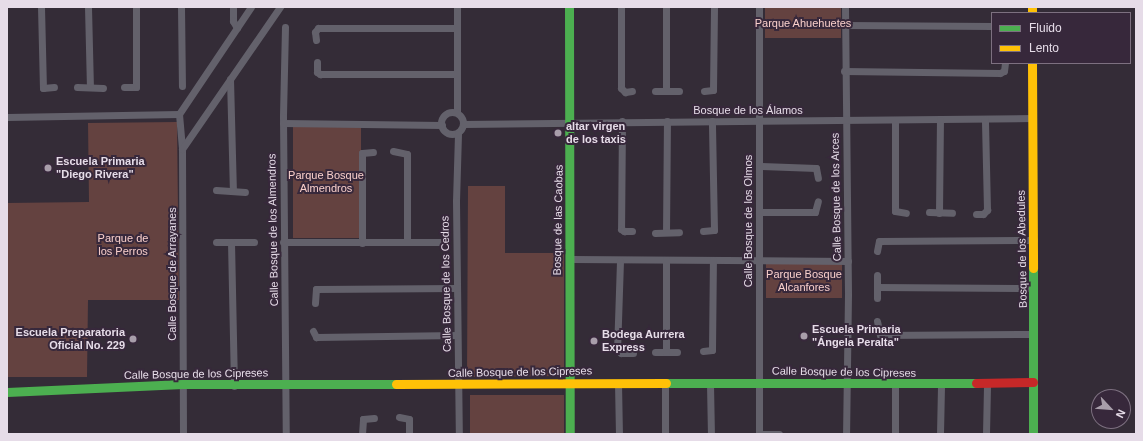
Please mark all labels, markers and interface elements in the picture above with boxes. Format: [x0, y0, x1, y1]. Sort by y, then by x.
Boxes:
legend [991, 12, 1131, 64]
park label: Parque Ahuehuetes [754, 16, 852, 30]
text: Fluido [1029, 21, 1062, 35]
text: Lento [1029, 41, 1059, 55]
street label: Bosque de los Álamos [693, 103, 803, 117]
place label: altar virgen de los taxis [566, 120, 626, 146]
marker: altar virgen de los taxis [553, 128, 563, 138]
street label: Calle Bosque de los Arces [828, 132, 844, 262]
street label: Calle Bosque de los Almendros [265, 153, 281, 307]
place label: Escuela Primaria "Diego Rivera" [56, 155, 145, 181]
street label: Calle Bosque de los Olmos [741, 155, 755, 287]
marker: Escuela Primaria "Diego Rivera" [43, 163, 53, 173]
street label: Bosque de las Caobas [550, 165, 566, 275]
park label: Parque Bosque Almendros [288, 169, 364, 195]
street label: Bosque de los Abedules [1014, 190, 1030, 308]
street label: Calle Bosque de Arrayanes [165, 207, 179, 341]
street label: Calle Bosque de los Cedros [438, 216, 454, 352]
park label: Parque de los Perros [98, 232, 148, 258]
park label: Parque Bosque Alcanfores [766, 268, 842, 294]
place label: Escuela Primaria "Ángela Peralta" [812, 323, 901, 349]
place label: Escuela Preparatoria Oficial No. 229 [16, 326, 125, 352]
place label: Bodega Aurrera Express [602, 328, 685, 354]
marker: Escuela Primaria "Ángela Peralta" [799, 331, 809, 341]
marker: Escuela Preparatoria Oficial No. 229 [128, 334, 138, 344]
marker: Bodega Aurrera Express [589, 336, 599, 346]
street label: Calle Bosque de los Cipreses [448, 364, 592, 380]
street label: Calle Bosque de los Cipreses [772, 364, 916, 380]
street label: Calle Bosque de los Cipreses [124, 366, 268, 382]
north arrow [1091, 389, 1131, 429]
text: N [1114, 408, 1128, 420]

